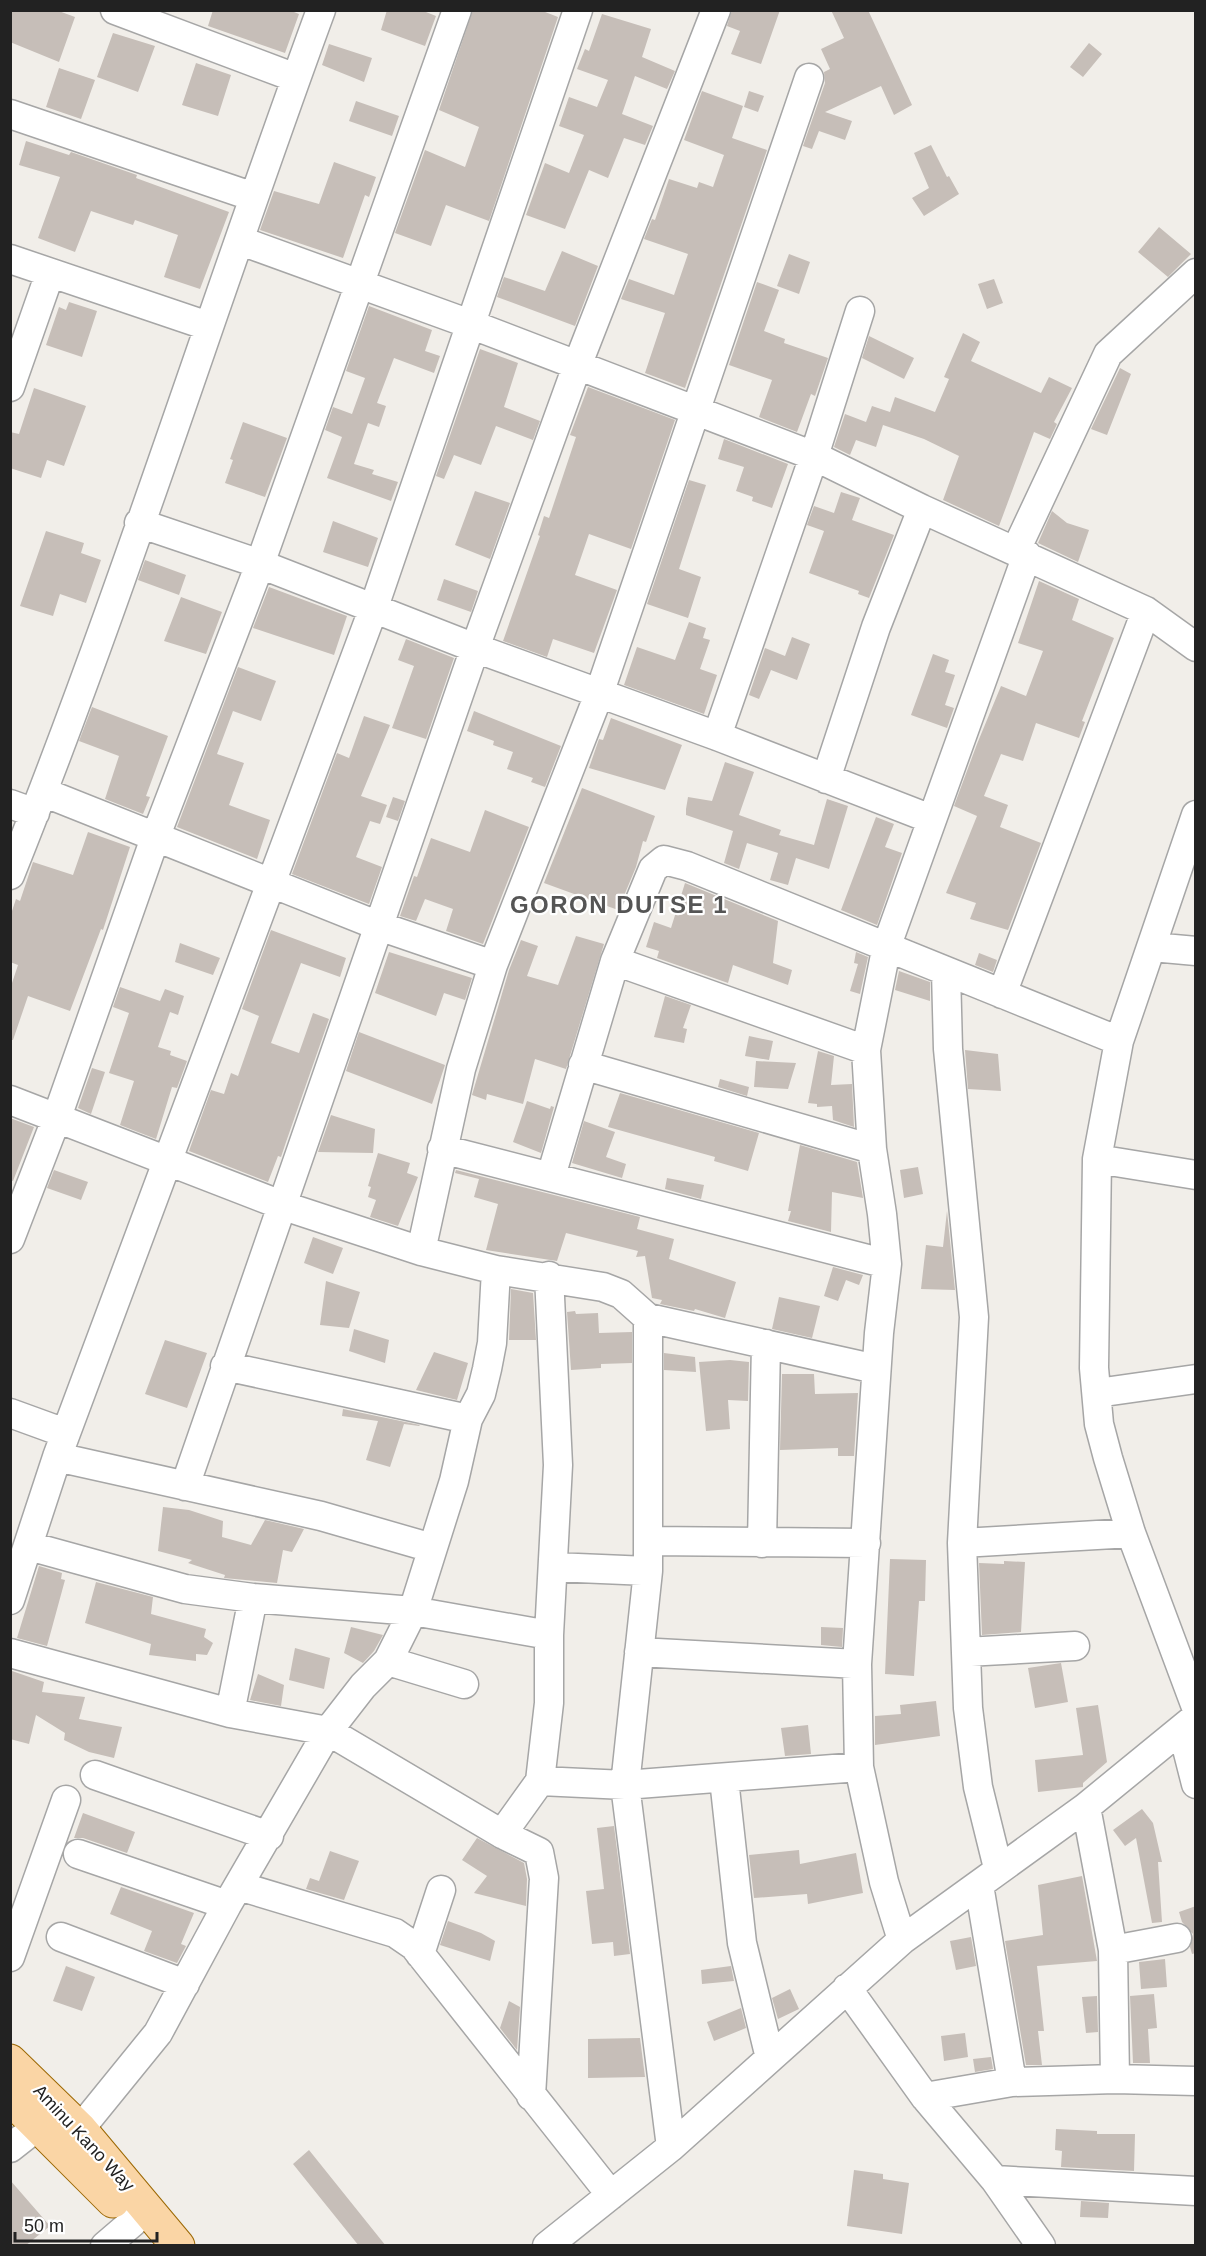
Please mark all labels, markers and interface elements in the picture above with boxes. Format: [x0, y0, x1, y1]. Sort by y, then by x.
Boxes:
district label: GORON DUTSE 1 [510, 891, 728, 918]
street label: Aminu Kano Way [29, 2081, 139, 2195]
scale bar [15, 2205, 158, 2243]
text: 50 m [24, 2216, 64, 2236]

